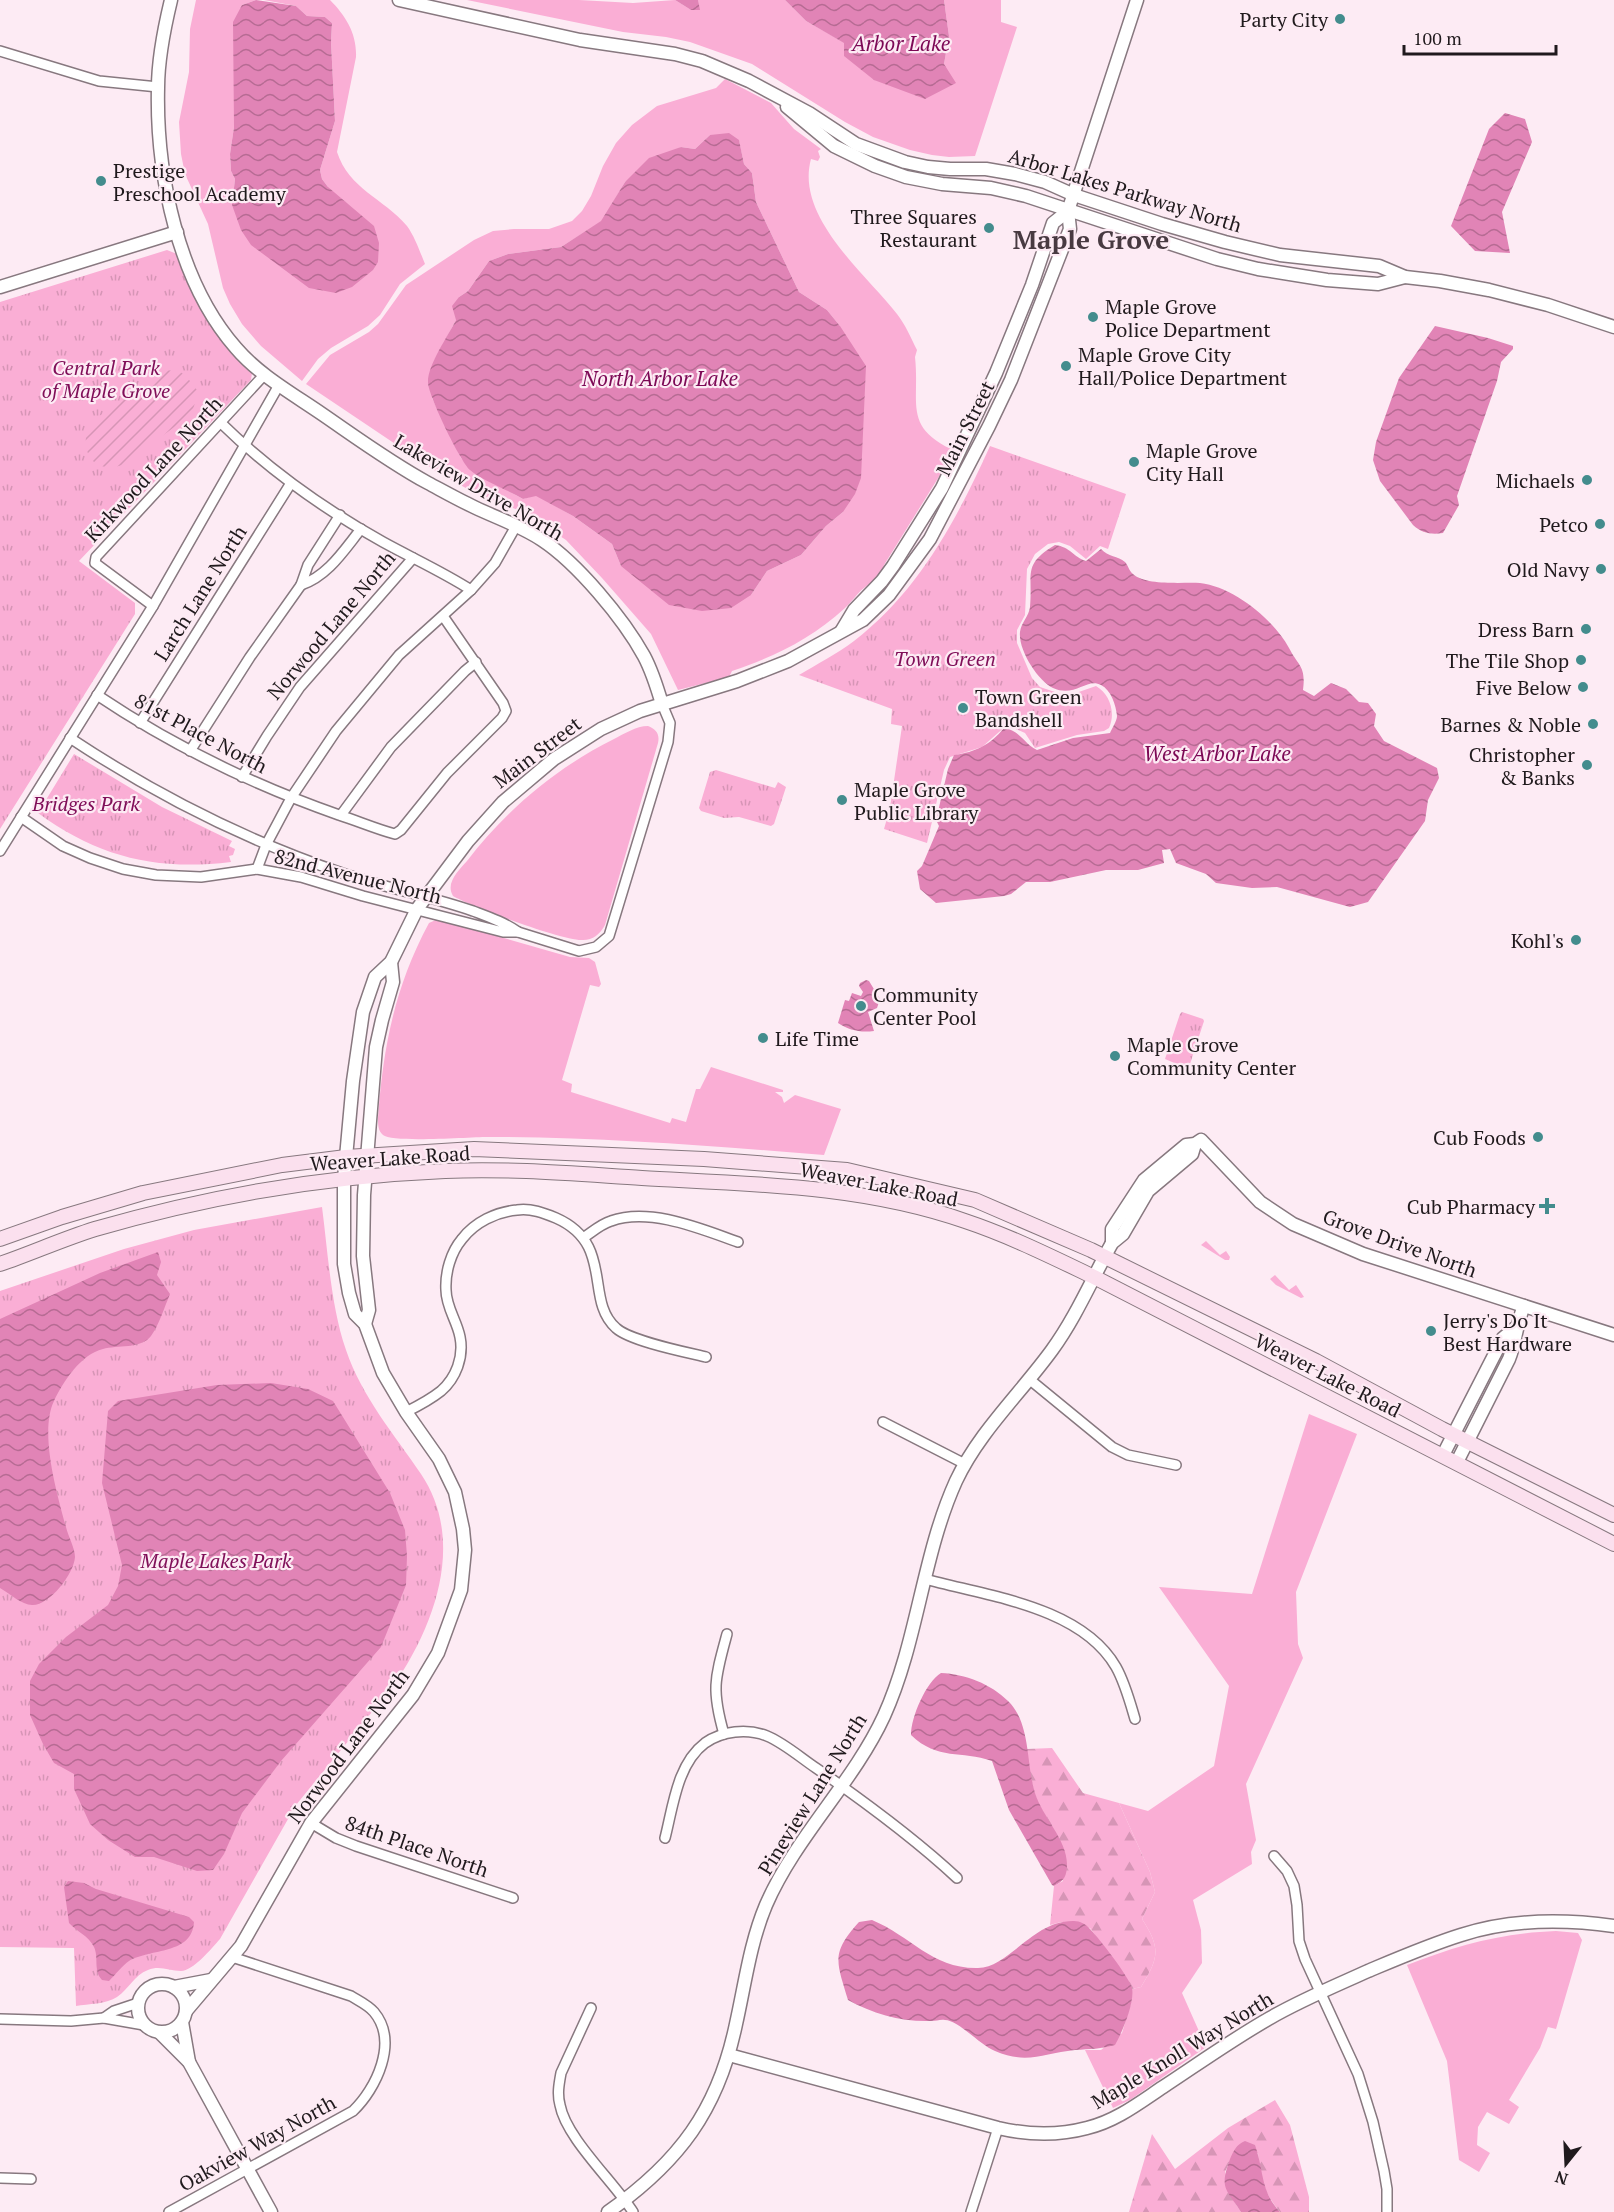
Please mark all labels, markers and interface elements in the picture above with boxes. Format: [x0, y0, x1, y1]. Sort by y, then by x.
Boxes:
place label: Party City [1240, 6, 1329, 33]
marker: Party City [1333, 12, 1347, 26]
scale bar [1404, 18, 1556, 56]
text: 100 m [1413, 26, 1462, 50]
water label: Arbor Lake [850, 29, 951, 57]
street label: Arbor Lakes Parkway North [1005, 142, 1245, 238]
place label: Prestige Preschool Academy [113, 157, 287, 207]
marker: Prestige Preschool Academy [94, 174, 108, 188]
place label: Three Squares Restaurant [851, 203, 978, 253]
marker: Three Squares Restaurant [982, 221, 996, 235]
district label: Maple Grove [1013, 222, 1169, 256]
place label: Maple Grove Police Department [1105, 293, 1271, 343]
marker: Maple Grove Police Department [1086, 310, 1100, 324]
place label: Maple Grove City Hall/Police Department [1078, 341, 1288, 391]
park label: Central Park of Maple Grove [42, 354, 170, 404]
marker: Maple Grove City Hall/Police Department [1059, 359, 1073, 373]
water label: North Arbor Lake [581, 364, 738, 392]
street label: Main Street [929, 375, 1001, 480]
street label: Kirkwood Lane North [78, 390, 228, 548]
street label: Lakeview Drive North [389, 427, 569, 547]
place label: Maple Grove City Hall [1146, 437, 1258, 487]
marker: Maple Grove City Hall [1127, 455, 1141, 469]
place label: Michaels [1496, 467, 1575, 494]
marker: Michaels [1580, 473, 1594, 487]
place label: Petco [1539, 511, 1588, 538]
marker: Petco [1593, 517, 1607, 531]
street label: Larch Lane North [147, 520, 253, 666]
street label: Norwood Lane North [261, 545, 401, 705]
place label: Old Navy [1507, 556, 1590, 583]
marker: Old Navy [1594, 562, 1608, 576]
place label: Dress Barn [1478, 616, 1574, 643]
marker: Dress Barn [1579, 622, 1593, 636]
park label: Town Green [894, 645, 996, 672]
place label: The Tile Shop [1446, 647, 1569, 674]
marker: The Tile Shop [1574, 653, 1588, 667]
place label: Five Below [1476, 674, 1571, 701]
marker: Five Below [1576, 680, 1590, 694]
place label: Town Green Bandshell [975, 683, 1082, 733]
street label: 81st Place North [130, 687, 272, 779]
marker: Town Green Bandshell [956, 701, 970, 715]
street label: Main Street [488, 710, 587, 794]
place label: Barnes & Noble [1441, 711, 1581, 738]
marker: Barnes & Noble [1586, 717, 1600, 731]
water label: West Arbor Lake [1143, 739, 1291, 767]
place label: Christopher & Banks [1469, 741, 1575, 791]
marker: Christopher & Banks [1580, 758, 1594, 772]
place label: Maple Grove Public Library [854, 776, 979, 826]
park label: Bridges Park [31, 790, 140, 817]
marker: Maple Grove Public Library [835, 793, 849, 807]
street label: 82nd Avenue North [271, 842, 445, 910]
place label: Kohl's [1511, 927, 1564, 954]
marker: Kohl's [1569, 933, 1583, 947]
place label: Community Center Pool [873, 981, 979, 1031]
marker: Community Center Pool [854, 999, 868, 1013]
place label: Life Time [775, 1025, 859, 1052]
marker: Life Time [756, 1031, 770, 1045]
place label: Maple Grove Community Center [1127, 1031, 1297, 1081]
marker: Maple Grove Community Center [1108, 1049, 1122, 1063]
place label: Cub Foods [1433, 1124, 1526, 1151]
marker: Cub Foods [1531, 1130, 1545, 1144]
street label: Weaver Lake Road [309, 1139, 471, 1177]
street label: Weaver Lake Road [798, 1155, 960, 1213]
place label: Cub Pharmacy [1407, 1193, 1536, 1220]
marker: Cub Pharmacy [1540, 1199, 1554, 1213]
street label: Grove Drive North [1319, 1203, 1481, 1283]
place label: Jerry's Do It Best Hardware [1443, 1307, 1572, 1357]
marker: Jerry's Do It Best Hardware [1424, 1324, 1438, 1338]
street label: Weaver Lake Road [1250, 1327, 1406, 1423]
park label: Maple Lakes Park [140, 1547, 292, 1574]
street label: Norwood Lane North [281, 1663, 415, 1829]
street label: Pineview Lane North [751, 1708, 873, 1880]
street label: 84th Place North [342, 1809, 492, 1883]
street label: Maple Knoll Way North [1086, 1985, 1278, 2115]
street label: Oakview Way North [174, 2088, 341, 2197]
north arrow [1536, 2134, 1596, 2194]
text: N [1552, 2166, 1571, 2191]

